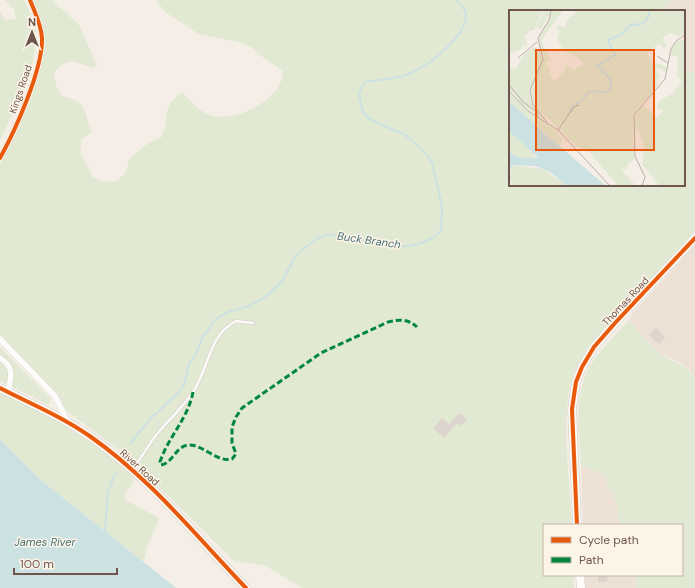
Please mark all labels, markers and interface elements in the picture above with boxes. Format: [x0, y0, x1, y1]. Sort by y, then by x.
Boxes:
inset map [509, 10, 685, 186]
north arrow [12, 12, 52, 52]
text: N [28, 15, 36, 29]
street label: Kings Road [6, 63, 35, 115]
water label: Buck Branch [336, 229, 402, 251]
street label: Thomas Road [599, 274, 651, 329]
street label: River Road [117, 446, 162, 488]
legend [543, 524, 683, 576]
text: Cycle path [579, 532, 639, 548]
water label: James River [14, 535, 77, 549]
scale bar [14, 550, 117, 576]
text: Path [579, 552, 604, 568]
text: 100 m [20, 556, 54, 572]

